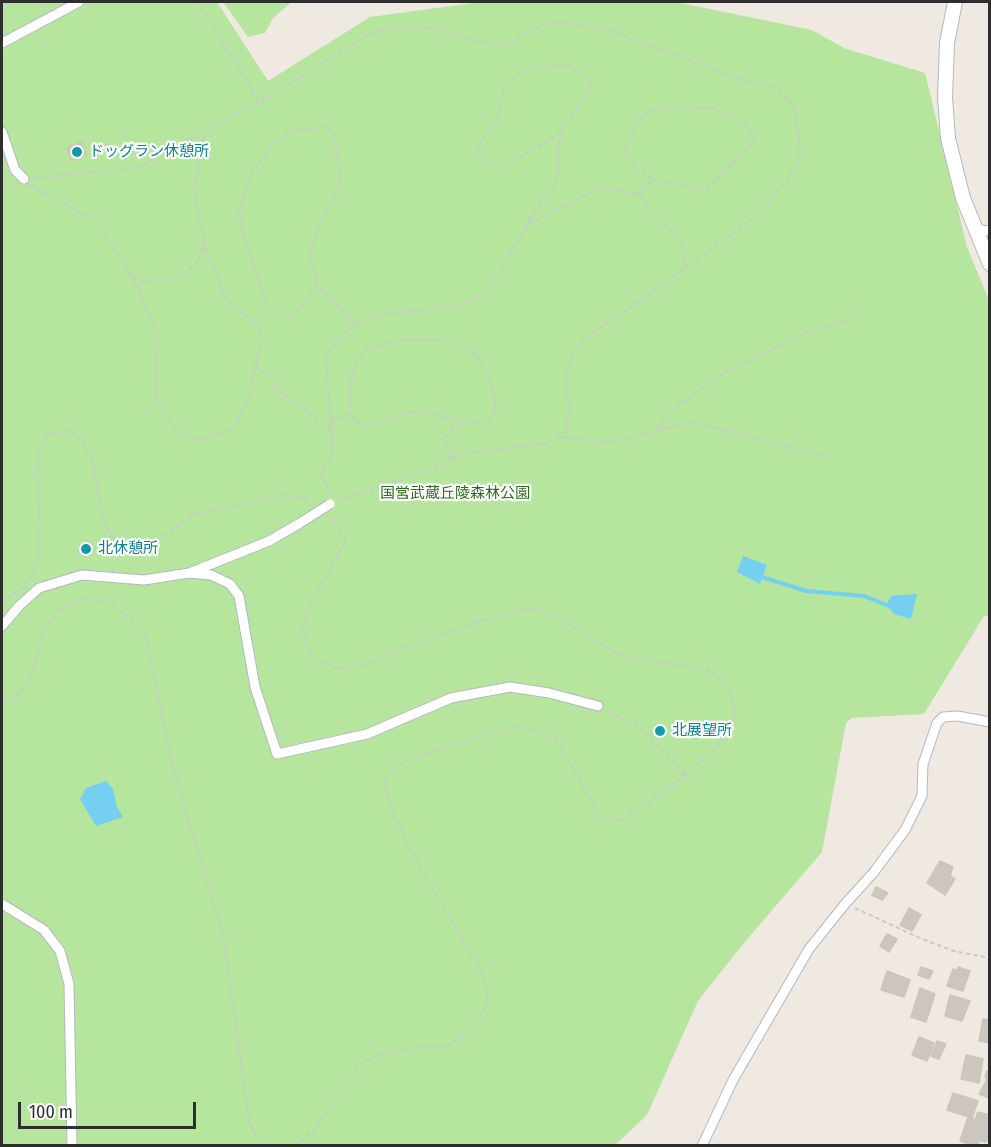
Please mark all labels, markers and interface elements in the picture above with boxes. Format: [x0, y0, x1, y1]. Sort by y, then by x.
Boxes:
place label: ドッグラン休憩所 [89, 143, 209, 161]
marker: ドッグラン休憩所 [70, 145, 84, 159]
park label: 国営武蔵丘陵森林公園 [380, 485, 530, 503]
place label: 北休憩所 [98, 540, 158, 558]
marker: 北休憩所 [79, 542, 93, 556]
place label: 北展望所 [672, 722, 732, 740]
marker: 北展望所 [653, 724, 667, 738]
scale bar [21, 1090, 200, 1128]
text: 100 m [29, 1101, 73, 1123]

